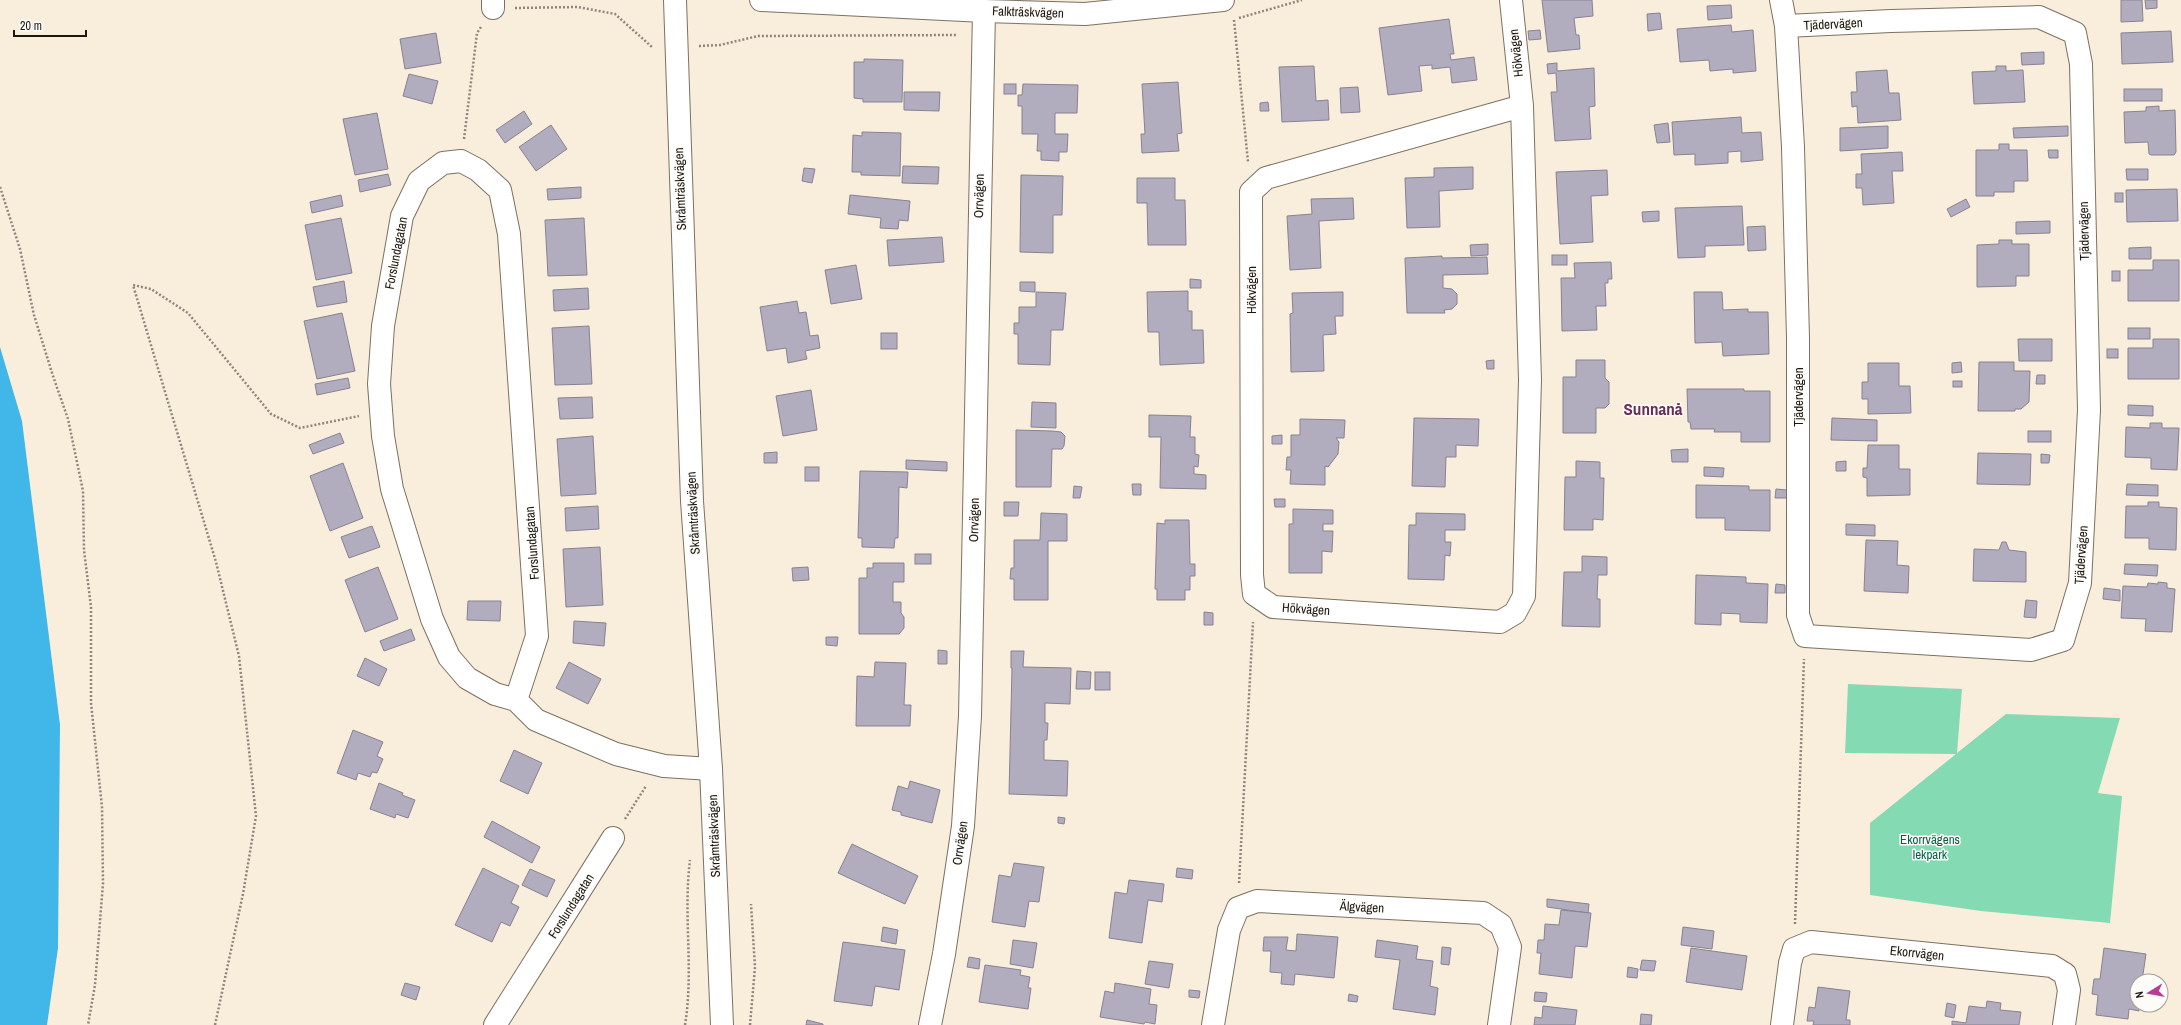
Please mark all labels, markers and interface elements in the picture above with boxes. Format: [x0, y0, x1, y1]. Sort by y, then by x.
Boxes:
street label: Falkträskvägen [992, 2, 1064, 22]
scale bar [14, 12, 86, 38]
street label: Tjädervägen [1803, 14, 1863, 34]
text: 20 m [20, 18, 42, 34]
street label: Hökvägen [1505, 28, 1527, 78]
street label: Skråmträskvägen [670, 147, 690, 231]
street label: Orrvägen [970, 174, 988, 218]
street label: Tjädervägen [2075, 201, 2093, 261]
street label: Forslundagatan [381, 215, 411, 291]
street label: Hökvägen [1243, 266, 1260, 314]
street label: Tjädervägen [1790, 367, 1807, 427]
district label: Sunnanå [1624, 397, 1683, 420]
street label: Skråmträskvägen [682, 471, 704, 555]
street label: Orrvägen [965, 498, 983, 542]
street label: Forslundagatan [521, 506, 543, 580]
street label: Tjädervägen [2070, 525, 2092, 585]
street label: Hökvägen [1281, 599, 1331, 619]
street label: Skråmträskvägen [704, 794, 724, 878]
street label: Orrvägen [948, 820, 972, 866]
park label: Ekorrvägens lekpark [1900, 831, 1960, 863]
street label: Forslundagatan [544, 870, 598, 942]
street label: Älgvägen [1338, 897, 1385, 917]
street label: Ekorrvägen [1889, 942, 1945, 964]
north arrow [2129, 973, 2169, 1013]
text: N [2132, 990, 2147, 999]

